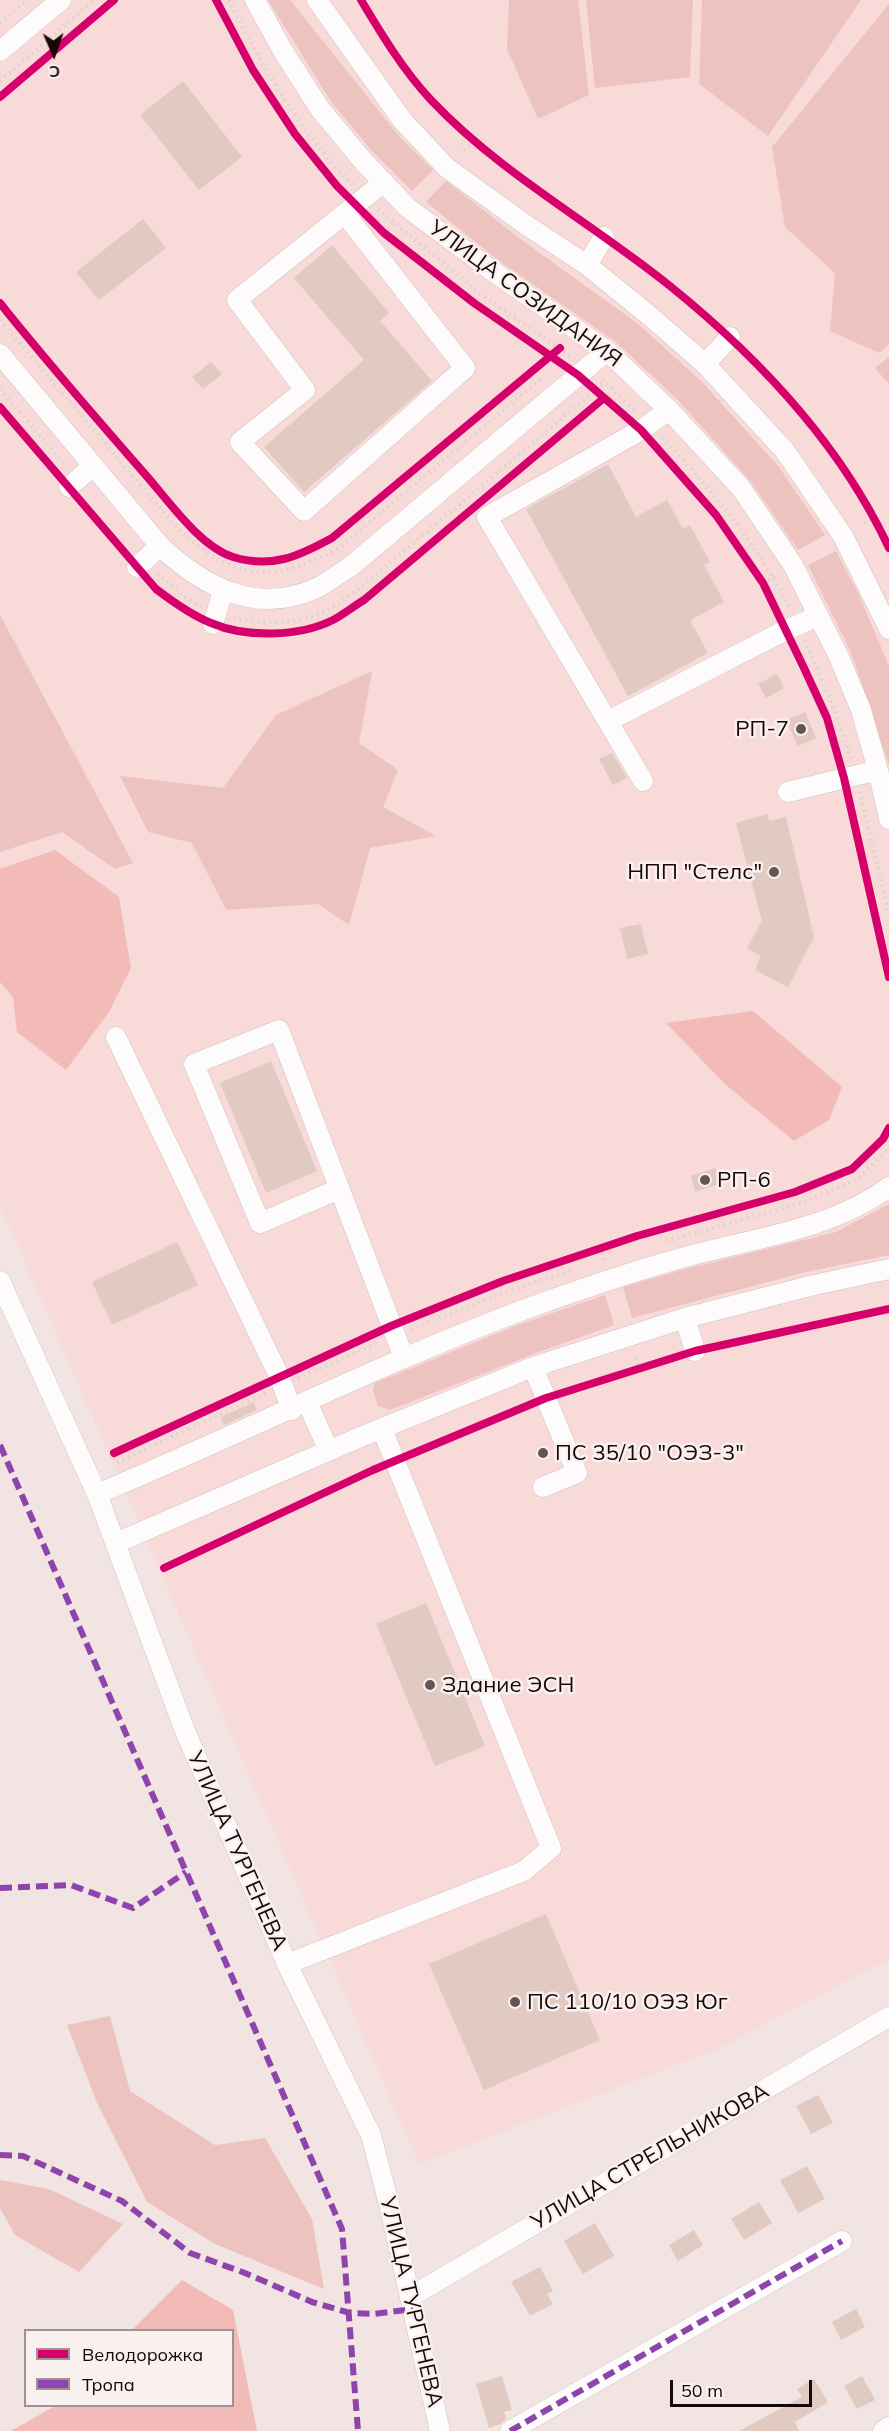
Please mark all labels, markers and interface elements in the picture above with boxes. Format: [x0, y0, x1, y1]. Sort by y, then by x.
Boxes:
north arrow [24, 24, 84, 84]
text: С [49, 62, 60, 82]
street label: УЛИЦА СОЗИДАНИЯ [423, 215, 627, 373]
place label: РП-7 [735, 716, 789, 742]
marker: РП-7 [794, 722, 808, 736]
place label: НПП "Стелс" [627, 859, 762, 885]
marker: НПП "Стелс" [767, 865, 781, 879]
place label: РП-6 [717, 1167, 771, 1193]
marker: РП-6 [698, 1173, 712, 1187]
place label: ПС 35/10 "ОЭЗ-3" [555, 1440, 744, 1466]
marker: ПС 35/10 "ОЭЗ-3" [536, 1446, 550, 1460]
place label: Здание ЭСН [442, 1672, 574, 1698]
marker: Здание ЭСН [423, 1678, 437, 1692]
street label: УЛИЦА ТУРГЕНЕВА [181, 1747, 293, 1955]
place label: ПС 110/10 ОЭЗ Юг [527, 1989, 728, 2015]
marker: ПС 110/10 ОЭЗ Юг [508, 1995, 522, 2009]
street label: УЛИЦА СТРЕЛЬНИКОВА [527, 2078, 773, 2236]
street label: УЛИЦА ТУРГЕНЕВА [374, 2194, 448, 2410]
legend [24, 2329, 234, 2407]
text: Велодорожка [82, 2343, 203, 2366]
scale bar [673, 2368, 816, 2406]
text: Тропа [82, 2373, 135, 2396]
text: 50 m [681, 2379, 723, 2402]

